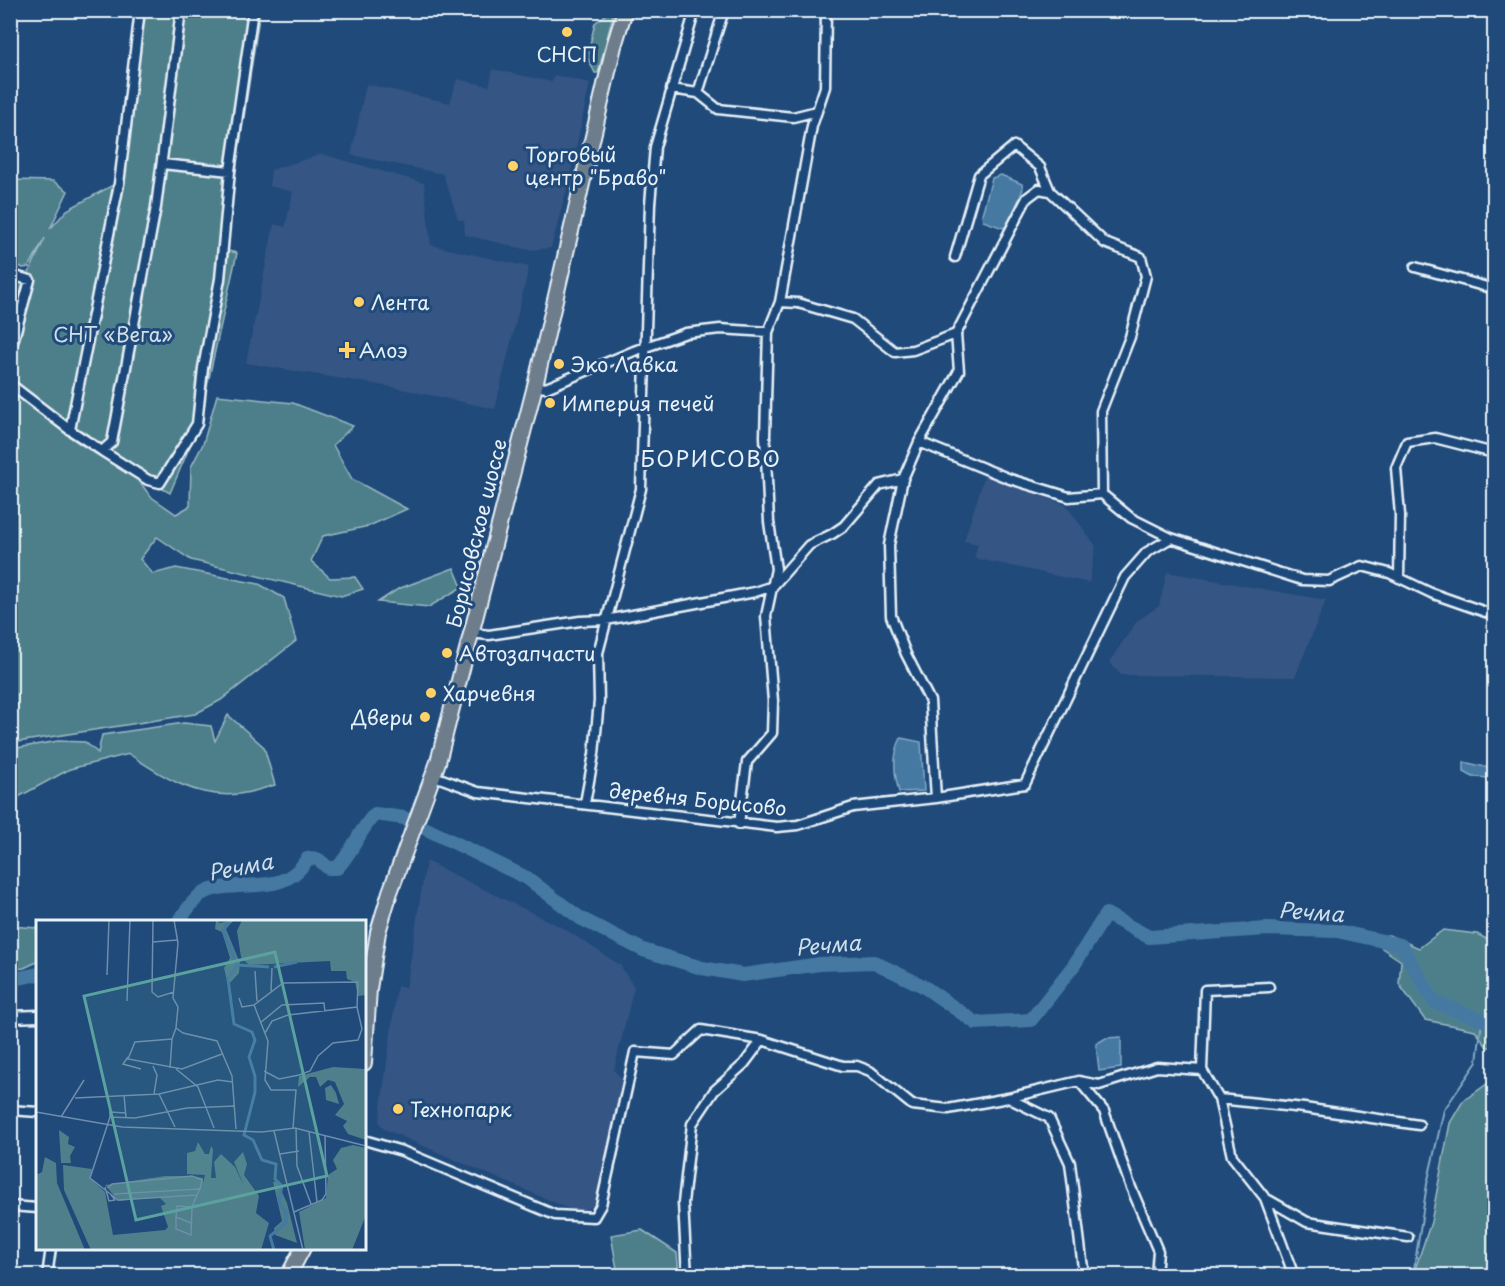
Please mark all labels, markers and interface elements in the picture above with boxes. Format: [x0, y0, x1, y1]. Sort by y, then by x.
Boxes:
marker: СНСП [560, 25, 574, 39]
place label: СНСП [536, 39, 598, 69]
place label: Торговый центр "Браво" [525, 139, 667, 192]
marker: Торговый центр "Браво" [506, 159, 520, 173]
place label: Лента [371, 287, 430, 317]
marker: Лента [352, 295, 366, 309]
park label: СНТ «Вега» [53, 319, 173, 349]
place label: Алоэ [359, 335, 408, 365]
marker: Алоэ [340, 343, 354, 357]
place label: Эко Лавка [571, 349, 678, 379]
marker: Эко Лавка [552, 357, 566, 371]
place label: Империя печей [562, 388, 715, 418]
marker: Империя печей [543, 396, 557, 410]
street label: Борисовское шоссе [438, 435, 514, 631]
district label: БОРИСОВО [641, 441, 782, 474]
place label: Автозапчасти [459, 638, 595, 668]
marker: Автозапчасти [440, 646, 454, 660]
place label: Харчевня [443, 678, 536, 708]
marker: Харчевня [424, 686, 438, 700]
place label: Двери [351, 702, 413, 732]
marker: Двери [418, 710, 432, 724]
street label: деревня Борисово [608, 775, 788, 823]
water label: Речма [205, 844, 276, 888]
water label: Речма [1277, 893, 1346, 929]
inset map [36, 920, 366, 1250]
water label: Речма [794, 925, 863, 963]
place label: Технопарк [410, 1094, 512, 1124]
marker: Технопарк [391, 1102, 405, 1116]

